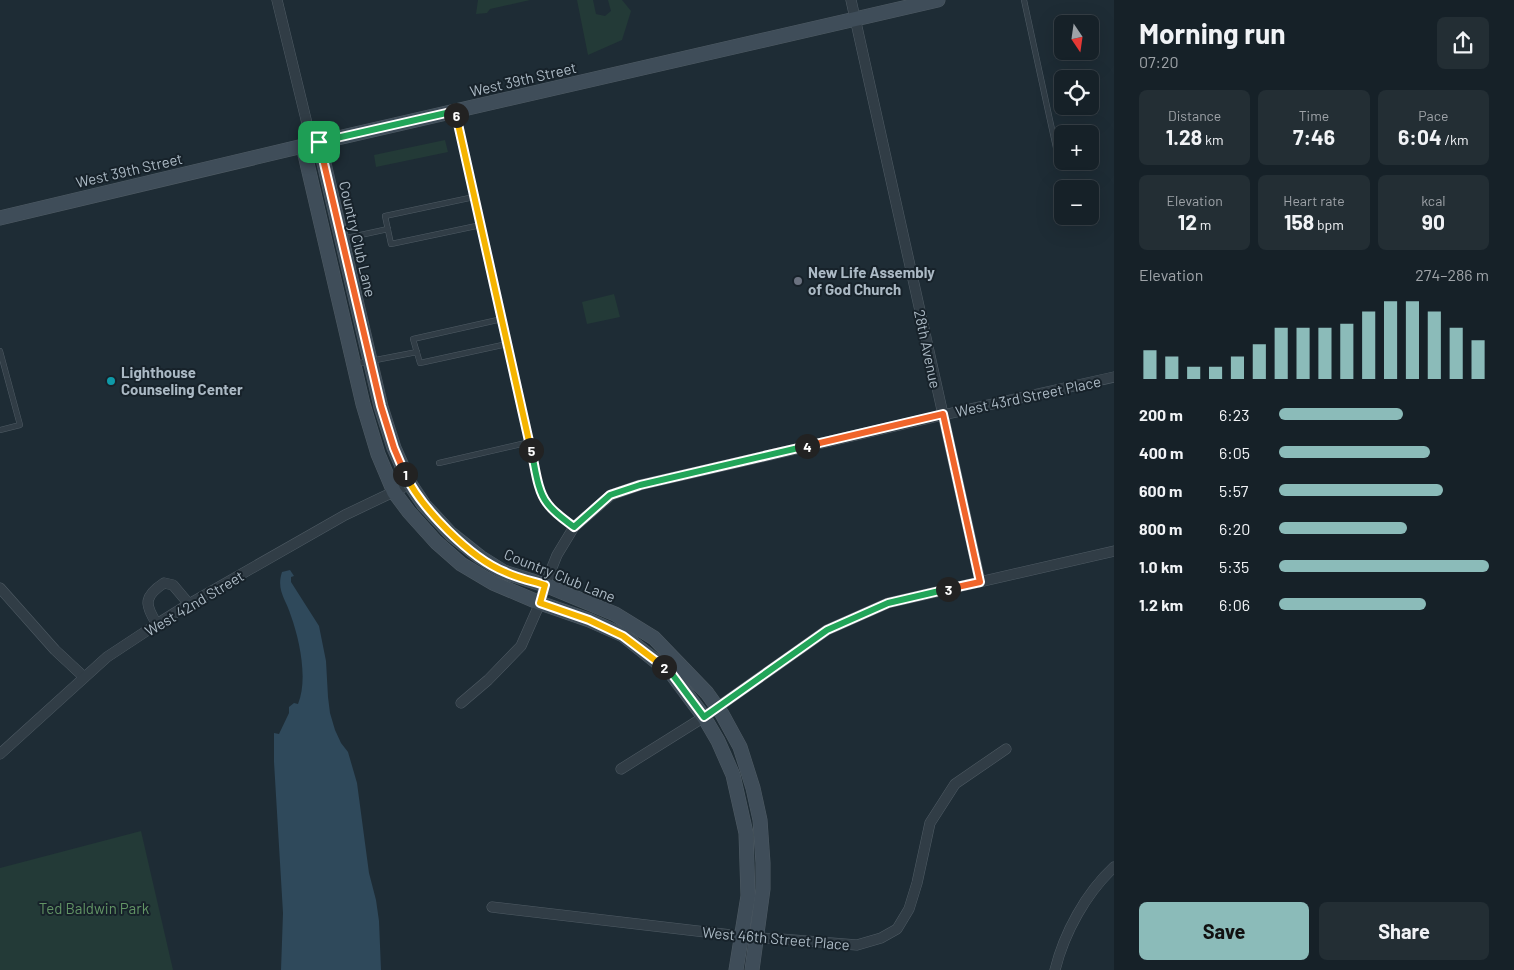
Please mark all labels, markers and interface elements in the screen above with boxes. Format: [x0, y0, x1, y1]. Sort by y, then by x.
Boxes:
north arrow [1054, 15, 1099, 60]
map controls [1054, 15, 1099, 225]
text: Morning run [1139, 16, 1286, 50]
button: share [1437, 17, 1489, 69]
text: 07:20 [1139, 52, 1179, 71]
street label: West 39th Street [468, 58, 578, 100]
button: locate [1054, 70, 1099, 115]
pin: 6 [444, 102, 468, 128]
text: 6 [453, 107, 460, 124]
text: Distance [1168, 107, 1221, 124]
text: Time [1299, 107, 1329, 124]
text: Pace [1418, 107, 1448, 124]
pin [298, 121, 340, 163]
text: 1.28 [1166, 124, 1202, 149]
text: 7:46 [1293, 124, 1335, 149]
text: 6:04 [1398, 124, 1442, 149]
button: + [1054, 125, 1099, 170]
icon: arrive [305, 128, 333, 156]
text: km [1202, 131, 1223, 148]
text: /km [1442, 131, 1469, 148]
street label: West 39th Street [74, 149, 184, 191]
street label: Country Club Lane [336, 179, 380, 299]
button: − [1054, 180, 1099, 225]
text: Elevation [1166, 192, 1223, 209]
text: Heart rate [1283, 192, 1345, 209]
text: kcal [1421, 192, 1446, 209]
text: 12 [1178, 209, 1197, 234]
text: 158 [1284, 209, 1314, 234]
text: 90 [1422, 209, 1445, 234]
text: m [1197, 216, 1211, 233]
text: bpm [1314, 216, 1344, 233]
place label: New Life Assembly of God Church [808, 263, 935, 298]
text: Elevation [1139, 265, 1203, 284]
text: 274–286 m [1415, 265, 1489, 284]
marker: New Life Assembly of God Church [792, 275, 804, 287]
street label: 28th Avenue [911, 308, 945, 390]
place label: Lighthouse Counseling Center [121, 363, 243, 398]
street label: West 43rd Street Place [954, 372, 1102, 420]
marker: Lighthouse Counseling Center [105, 375, 117, 387]
text: 200 m [1139, 405, 1183, 424]
text: 6:23 [1219, 405, 1249, 424]
pin: 4 [794, 434, 820, 458]
pin: 5 [518, 438, 544, 462]
text: 4 [803, 438, 812, 455]
text: 5 [528, 442, 535, 459]
text: 400 m [1139, 443, 1183, 462]
text: 6:05 [1219, 443, 1250, 462]
pin: 1 [392, 462, 418, 486]
text: 1 [403, 466, 408, 483]
text: 600 m [1139, 481, 1182, 500]
text: 5:57 [1219, 481, 1248, 500]
text: 800 m [1139, 519, 1182, 538]
text: 6:20 [1219, 519, 1250, 538]
street label: Country Club Lane [502, 544, 618, 606]
text: 1.0 km [1139, 557, 1183, 576]
text: 5:35 [1219, 557, 1249, 576]
street label: West 42nd Street [141, 566, 247, 640]
pin: 3 [936, 576, 960, 602]
text: 3 [945, 581, 952, 598]
text: 1.2 km [1139, 595, 1183, 614]
text: 6:06 [1219, 595, 1250, 614]
pin: 2 [652, 654, 676, 680]
text: 2 [661, 659, 668, 676]
park label: Ted Baldwin Park [39, 899, 150, 917]
button: Save [1139, 902, 1309, 960]
button: Share [1319, 902, 1489, 960]
street label: West 46th Street Place [701, 923, 851, 953]

